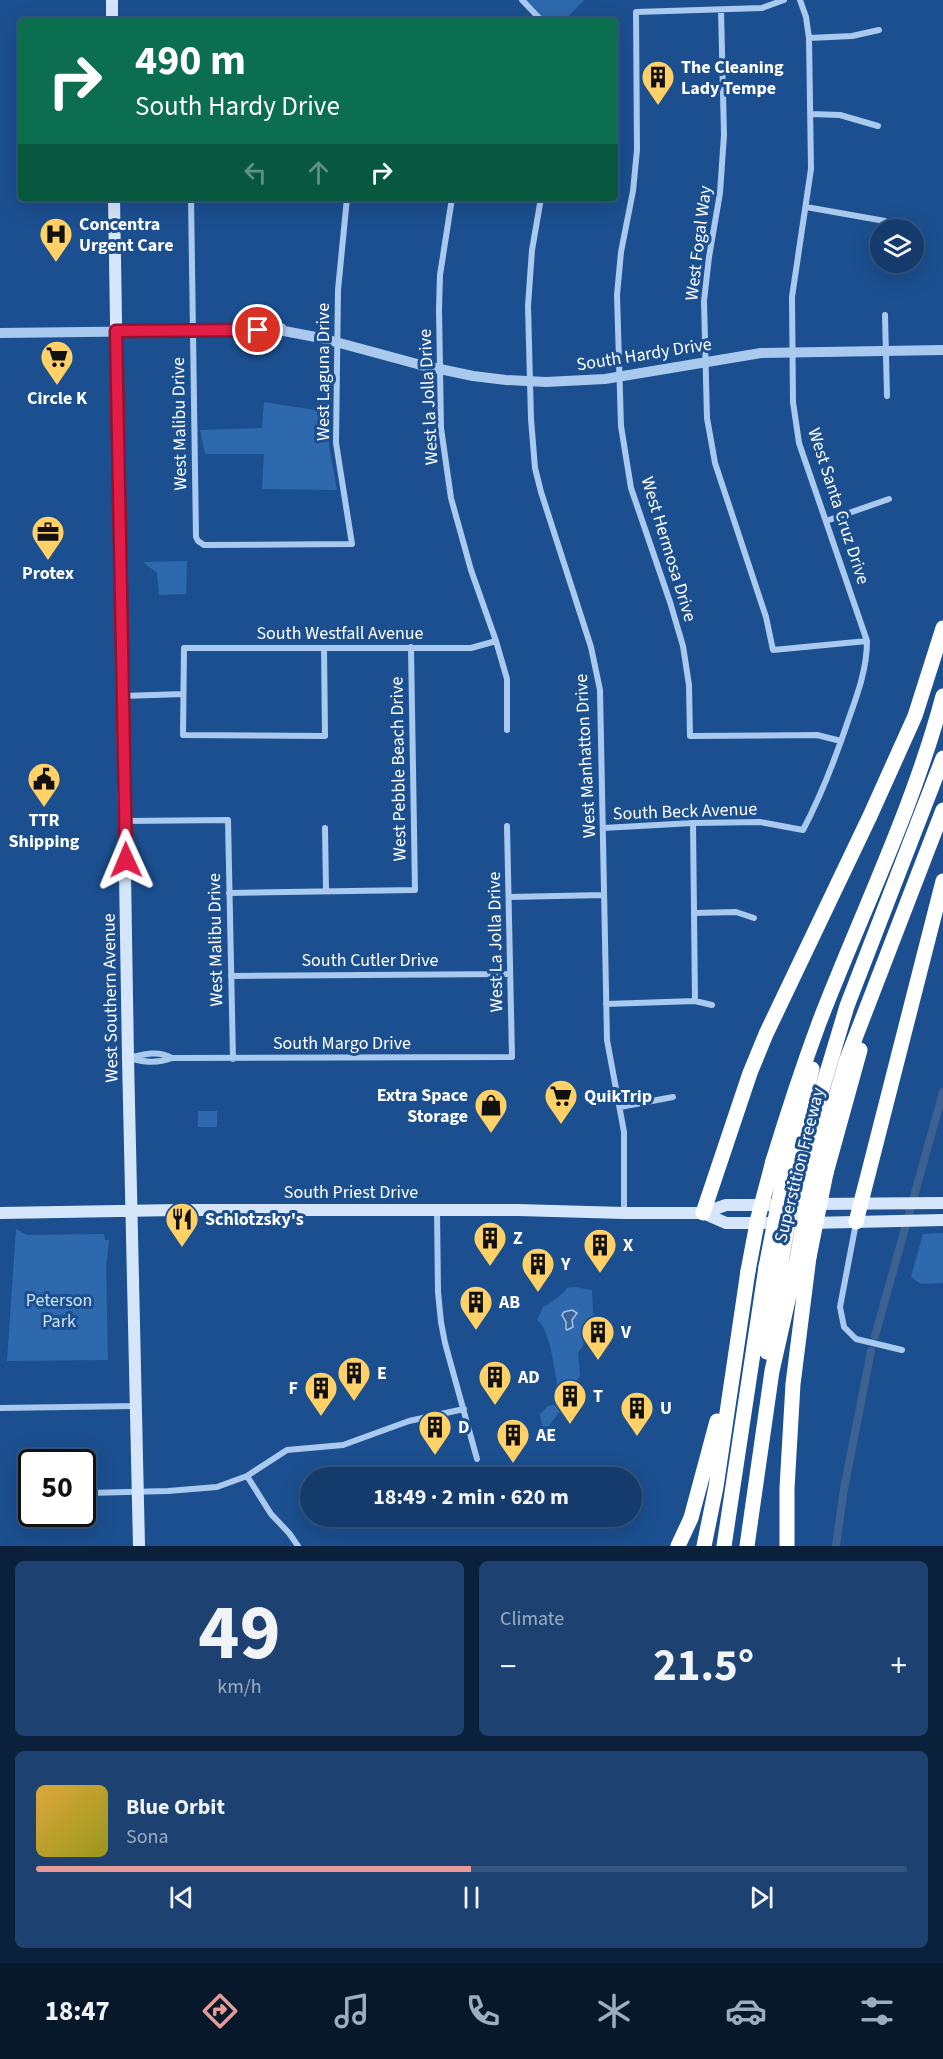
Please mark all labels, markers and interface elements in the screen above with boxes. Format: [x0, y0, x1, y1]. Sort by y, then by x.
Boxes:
text: 490 m [135, 31, 246, 91]
icon: right [36, 42, 114, 120]
place label: The Cleaning Lady Tempe [681, 55, 784, 101]
building icon: The Cleaning Lady Tempe [640, 59, 676, 106]
text: South Hardy Drive [135, 87, 340, 126]
icon: left [239, 156, 272, 189]
icon: ahead [302, 156, 335, 189]
icon: right [365, 156, 398, 189]
street label: West Fogal Way [679, 184, 718, 302]
place label: Concentra Urgent Care [79, 212, 174, 258]
hospital icon: Concentra Urgent Care [38, 216, 74, 263]
map controls [870, 219, 924, 273]
button: layers [870, 219, 924, 273]
street label: West Laguna Drive [311, 303, 336, 441]
pin [232, 304, 283, 355]
icon: arrive [241, 313, 274, 346]
street label: West la Jolla Drive [412, 328, 445, 466]
street label: South Hardy Drive [575, 331, 714, 378]
supermarket icon: Circle K [39, 339, 75, 386]
street label: West Malibu Drive [166, 357, 193, 491]
place label: Circle K [27, 386, 88, 411]
street label: West Santa Cruz Drive [801, 425, 876, 588]
street label: West Hermosa Drive [635, 473, 703, 625]
office icon: Protex [30, 514, 66, 561]
place label: Protex [22, 561, 74, 586]
street label: South Westfall Avenue [256, 621, 424, 646]
street label: West Manhatton Drive [569, 673, 602, 839]
street label: West Pebble Beach Drive [384, 676, 413, 862]
public building icon: TTR Shipping [26, 761, 62, 808]
street label: South Beck Avenue [612, 796, 758, 827]
place label: TTR Shipping [9, 808, 80, 854]
position arrow [94, 828, 158, 892]
street label: West La Jolla Drive [482, 871, 509, 1013]
street label: West Malibu Drive [202, 873, 229, 1007]
street label: West Southern Avenue [97, 913, 124, 1083]
street label: South Cutler Drive [302, 948, 439, 973]
street label: South Margo Drive [273, 1031, 411, 1056]
supermarket icon: QuikTrip [543, 1078, 579, 1125]
place label: Extra Space Storage [377, 1083, 468, 1129]
place label: QuikTrip [584, 1084, 652, 1109]
street label: Superstition Freeway [768, 1085, 831, 1245]
shop icon: Extra Space Storage [473, 1087, 509, 1134]
street label: South Priest Drive [284, 1180, 418, 1205]
restaurant icon: Schlotzsky's [164, 1201, 200, 1248]
place label: Schlotzsky's [205, 1207, 304, 1232]
building icon: Z [472, 1220, 508, 1267]
place label: Z [513, 1226, 523, 1251]
building icon: X [582, 1227, 618, 1274]
place label: X [623, 1233, 634, 1258]
building icon: Y [520, 1246, 556, 1293]
place label: Y [560, 1252, 571, 1277]
building icon: AB [458, 1284, 494, 1331]
park label: Peterson Park [26, 1288, 92, 1334]
place label: AB [498, 1290, 520, 1315]
building icon: V [580, 1314, 616, 1361]
place label: V [620, 1320, 632, 1345]
building icon: E [336, 1355, 372, 1402]
building icon: AD [477, 1359, 513, 1406]
place label: E [377, 1361, 387, 1386]
place label: AD [517, 1365, 540, 1390]
building icon: F [303, 1370, 339, 1417]
place label: F [289, 1376, 298, 1401]
building icon: T [552, 1378, 588, 1425]
place label: T [593, 1384, 603, 1409]
building icon: U [619, 1390, 655, 1437]
place label: U [660, 1396, 672, 1421]
building icon: D [417, 1409, 453, 1456]
place label: D [458, 1415, 469, 1440]
building icon: AE [495, 1417, 531, 1464]
place label: AE [535, 1423, 556, 1448]
speed limit sign: 50 [18, 1449, 96, 1527]
text: 18:49 · 2 min · 620 m [373, 1481, 569, 1513]
text: 49 [198, 1578, 281, 1689]
text: Climate [500, 1605, 564, 1633]
text: 21.5° [653, 1634, 754, 1698]
text: − [500, 1643, 516, 1690]
text: + [891, 1643, 907, 1690]
text: km/h [217, 1673, 262, 1701]
text: Blue Orbit [126, 1791, 225, 1823]
text: Sona [126, 1823, 169, 1851]
icon: previous [165, 1881, 198, 1914]
icon: pause [455, 1881, 488, 1914]
icon: next [745, 1881, 778, 1914]
icon: directions [199, 1990, 241, 2032]
icon: music [331, 1990, 373, 2032]
icon: phone [462, 1990, 504, 2032]
icon: climate [593, 1990, 635, 2032]
icon: car [725, 1990, 767, 2032]
icon: filters [856, 1990, 898, 2032]
text: 18:47 [45, 1992, 110, 2031]

